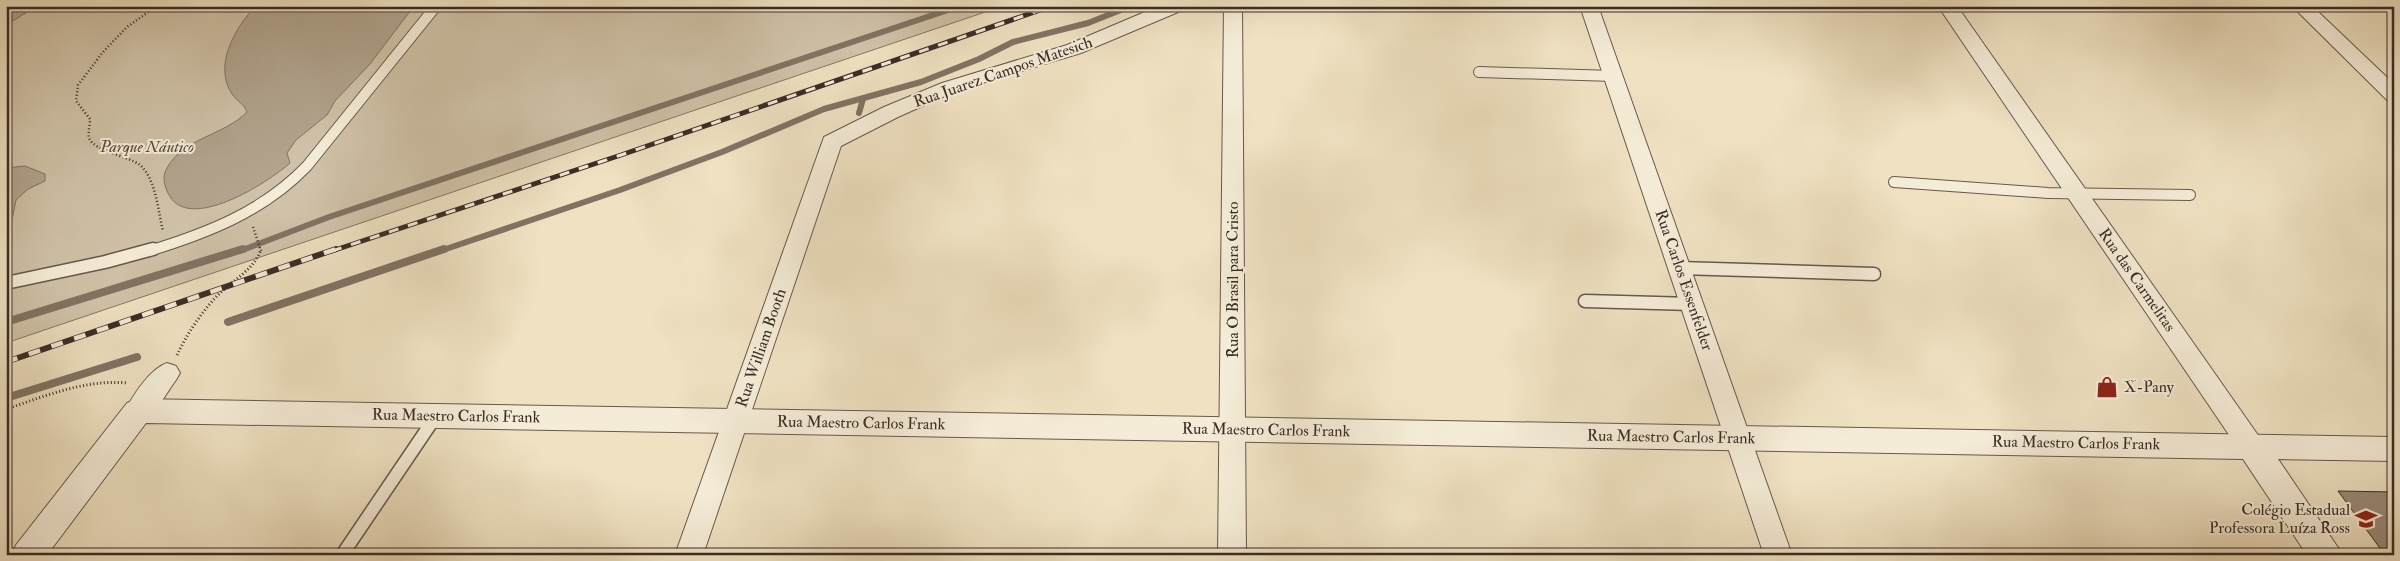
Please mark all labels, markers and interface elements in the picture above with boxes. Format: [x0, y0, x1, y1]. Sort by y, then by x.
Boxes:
street label: Rua Juarez Campos Matesich [911, 32, 1096, 113]
park label: Parque Náutico [99, 137, 194, 157]
street label: Rua O Brasil para Cristo [1223, 201, 1244, 358]
street label: Rua Carlos Essenfelder [1650, 207, 1718, 353]
street label: Rua das Carmelitas [2094, 224, 2180, 336]
street label: Rua William Booth [731, 285, 791, 410]
shop icon: X-Pany [2094, 374, 2120, 400]
place label: X-Pany [2124, 377, 2175, 397]
street label: Rua Maestro Carlos Frank [372, 405, 541, 427]
street label: Rua Maestro Carlos Frank [777, 412, 946, 434]
street label: Rua Maestro Carlos Frank [1182, 419, 1351, 441]
street label: Rua Maestro Carlos Frank [1587, 426, 1756, 448]
street label: Rua Maestro Carlos Frank [1992, 432, 2161, 454]
place label: Colégio Estadual Professora Luíza Ross [2209, 500, 2350, 538]
school or university icon: Colégio Estadual Professora Luíza Ross [2353, 506, 2379, 532]

